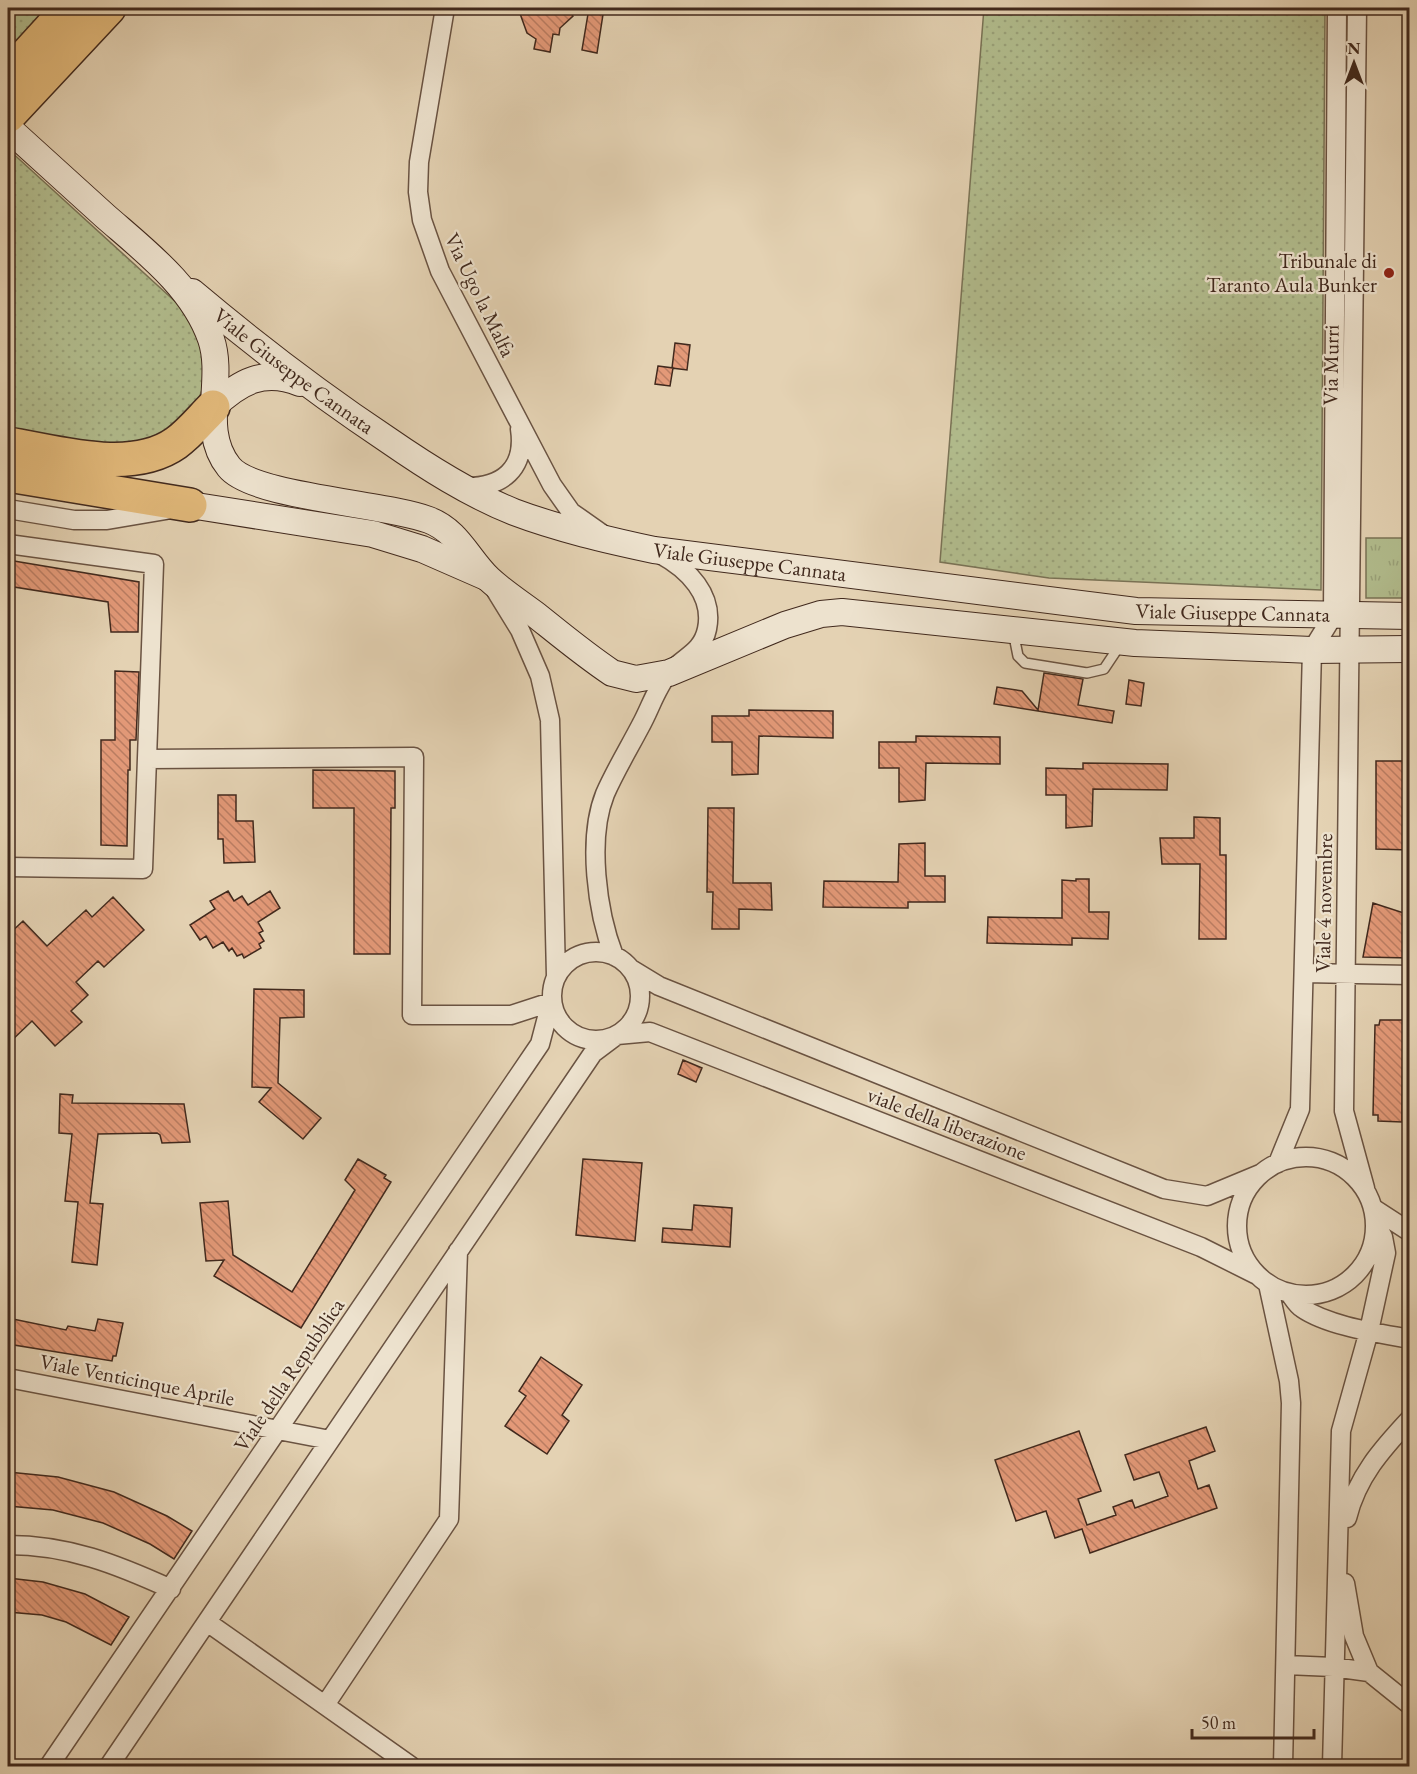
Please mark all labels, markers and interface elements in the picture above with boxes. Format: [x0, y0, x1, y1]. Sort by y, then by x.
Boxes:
north arrow [1324, 33, 1384, 93]
text: N [1348, 38, 1361, 59]
street label: Via Ugo la Malfa [439, 228, 522, 362]
place label: Tribunale di Taranto Aula Bunker [1206, 247, 1377, 298]
marker: Tribunale di Taranto Aula Bunker [1382, 266, 1396, 280]
street label: Viale Giuseppe Cannata [208, 302, 380, 440]
street label: Via Murri [1316, 324, 1345, 406]
street label: Viale Giuseppe Cannata [652, 536, 849, 587]
street label: Viale Giuseppe Cannata [1135, 597, 1331, 628]
street label: Viale 4 novembre [1309, 833, 1338, 973]
street label: viale della liberazione [864, 1081, 1031, 1166]
street label: Viale della Repubblica [227, 1292, 350, 1457]
street label: Viale Venticinque Aprile [37, 1347, 237, 1412]
scale bar [1192, 1702, 1314, 1740]
text: 50 m [1201, 1711, 1236, 1734]

